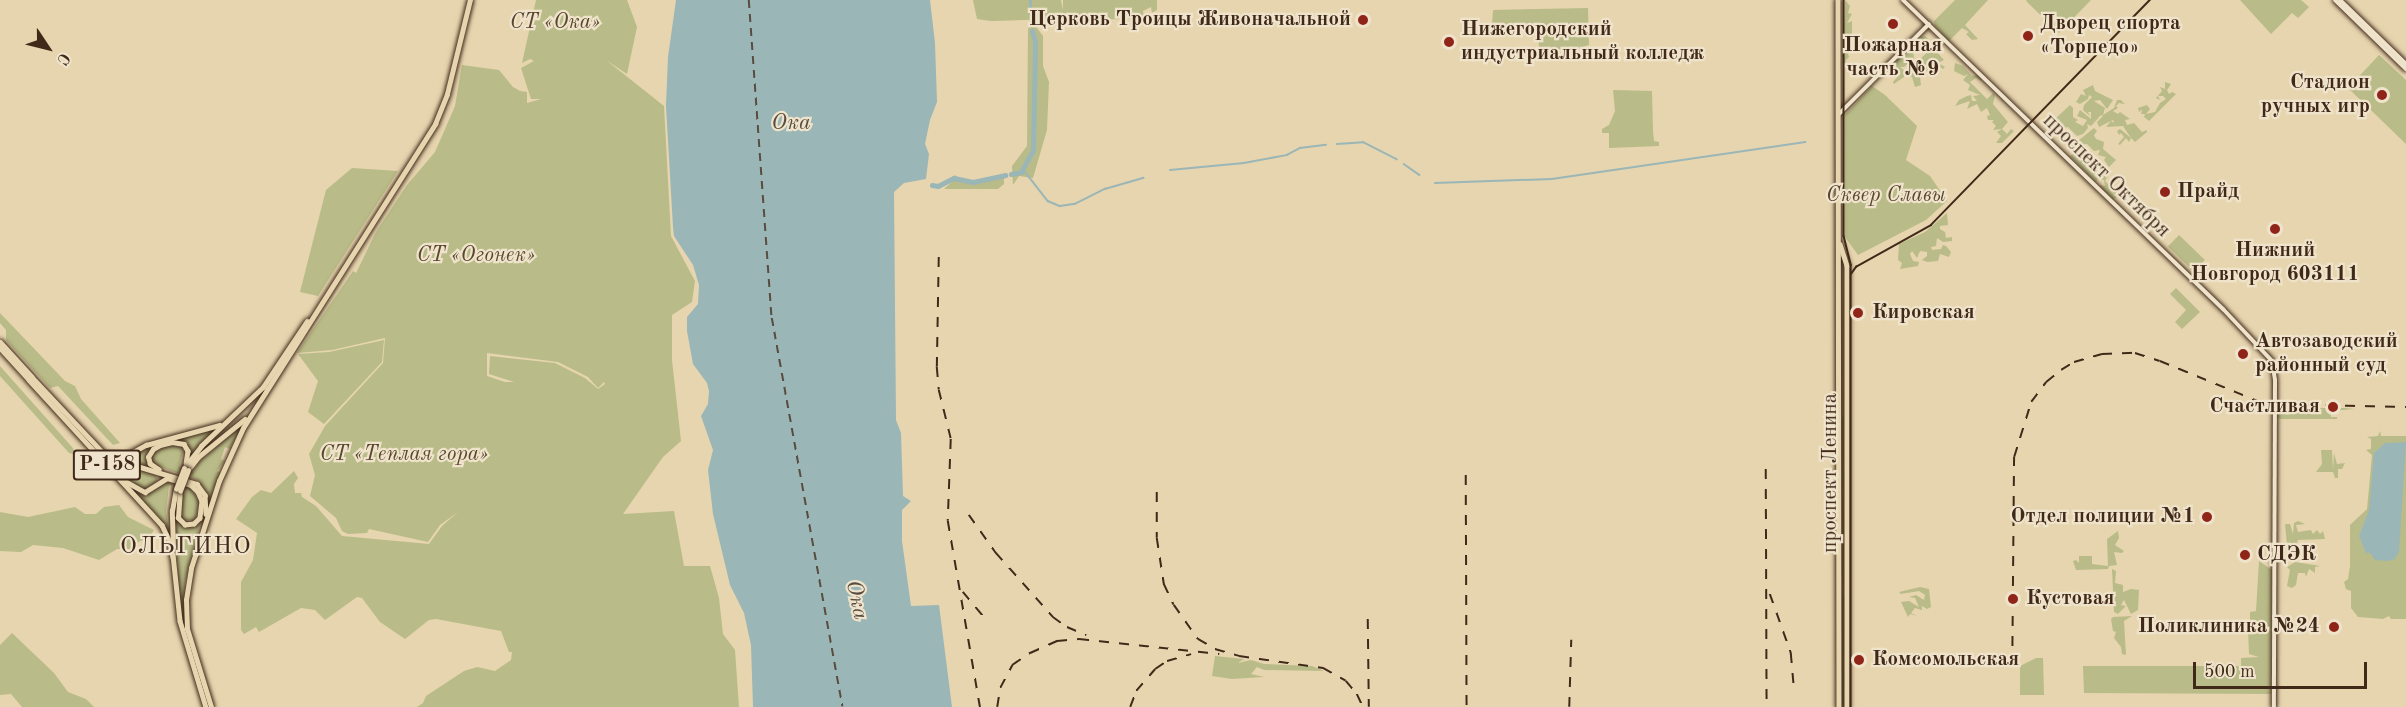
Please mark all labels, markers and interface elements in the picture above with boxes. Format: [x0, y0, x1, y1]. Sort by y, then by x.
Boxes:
place label: Церковь Троицы Живоначальной [1029, 7, 1351, 33]
park label: СТ «Ока» [510, 10, 600, 36]
place label: Дворец спорта «Торпедо» [2040, 11, 2181, 61]
marker: Церковь Троицы Живоначальной [1356, 13, 1370, 27]
place label: Нижегородский индустриальный колледж [1461, 17, 1704, 67]
marker: Пожарная часть №9 [1886, 17, 1900, 31]
north arrow [18, 18, 78, 78]
marker: Дворец спорта «Торпедо» [2021, 29, 2035, 43]
place label: Пожарная часть №9 [1844, 33, 1942, 83]
marker: Нижегородский индустриальный колледж [1442, 35, 1456, 49]
text: С [53, 49, 72, 67]
place label: Стадион ручных игр [2261, 70, 2370, 120]
marker: Стадион ручных игр [2375, 88, 2389, 102]
street label: проспект Октября [2037, 109, 2175, 243]
water label: Ока [771, 111, 811, 137]
place label: Прайд [2177, 179, 2239, 205]
park label: Сквер Славы [1826, 183, 1946, 209]
marker: Прайд [2158, 185, 2172, 199]
marker: Нижний Новгород 603111 [2268, 222, 2282, 236]
place label: Нижний Новгород 603111 [2191, 238, 2359, 288]
park label: СТ «Огонек» [417, 243, 535, 269]
place label: Кировская [1872, 300, 1975, 326]
marker: Кировская [1849, 304, 1867, 322]
place label: Автозаводский районный суд [2255, 329, 2398, 379]
marker: Автозаводский районный суд [2236, 347, 2250, 361]
street label: проспект Ленина [1818, 393, 1844, 553]
place label: Счастливая [2209, 394, 2320, 420]
marker: Счастливая [2324, 398, 2342, 416]
park label: СТ «Теплая гора» [320, 442, 488, 468]
road number: Р-158 [72, 448, 142, 482]
place label: Отдел полиции №1 [2011, 504, 2195, 530]
marker: Отдел полиции №1 [2200, 510, 2214, 524]
district label: ОЛЬГИНО [120, 534, 252, 562]
place label: СДЭК [2257, 542, 2316, 568]
marker: СДЭК [2238, 548, 2252, 562]
water label: Ока [839, 578, 873, 622]
place label: Кустовая [2026, 586, 2115, 612]
marker: Кустовая [2004, 590, 2022, 608]
place label: Поликлиника №24 [2138, 614, 2320, 640]
marker: Поликлиника №24 [2325, 618, 2343, 636]
place label: Комсомольская [1872, 647, 2019, 673]
scale bar [2196, 650, 2370, 688]
marker: Комсомольская [1850, 651, 1868, 669]
text: 500 m [2204, 663, 2255, 681]

